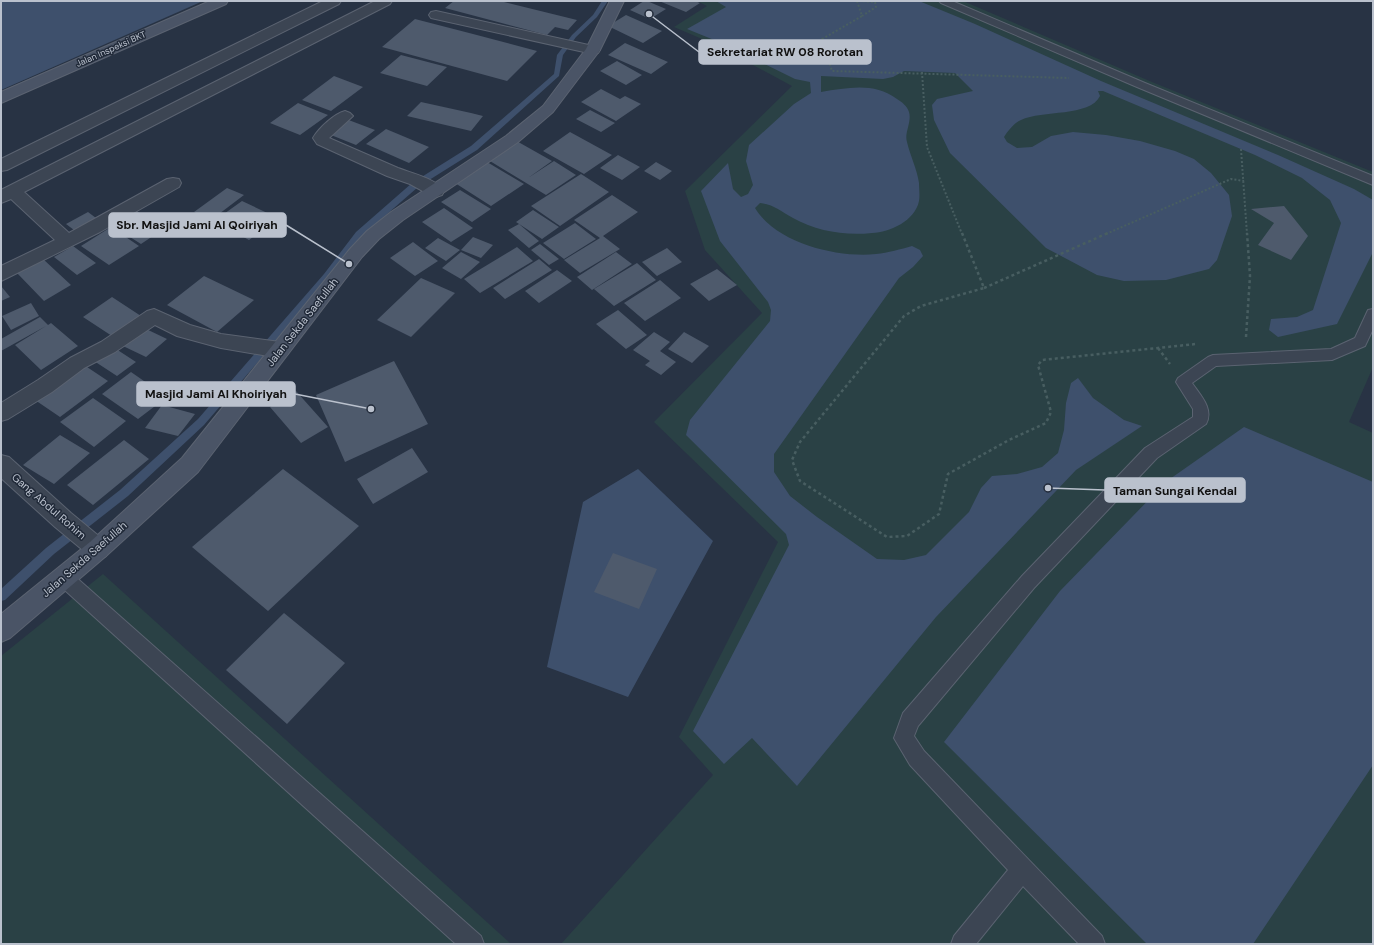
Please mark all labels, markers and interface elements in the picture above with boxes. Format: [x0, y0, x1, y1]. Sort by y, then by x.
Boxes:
street label: Jalan Inspeksi BKT [74, 28, 148, 70]
callout: Sekretariat RW 08 Rorotan [699, 40, 871, 64]
text: Sekretariat RW 08 Rorotan [707, 44, 863, 60]
callout: Sbr. Masjid Jami Al Qoiriyah [109, 213, 286, 237]
text: Sbr. Masjid Jami Al Qoiriyah [116, 217, 278, 233]
street label: Jalan Sekda Saefullah [263, 275, 341, 369]
callout: Masjid Jami Al Khoiriyah [137, 382, 295, 406]
text: Masjid Jami Al Khoiriyah [145, 386, 287, 402]
street label: Gang Abdul Rohim [9, 470, 89, 542]
callout: Taman Sungai Kendal [1105, 478, 1245, 502]
text: Taman Sungai Kendal [1113, 483, 1237, 499]
street label: Jalan Sekda Saefullah [38, 518, 130, 600]

